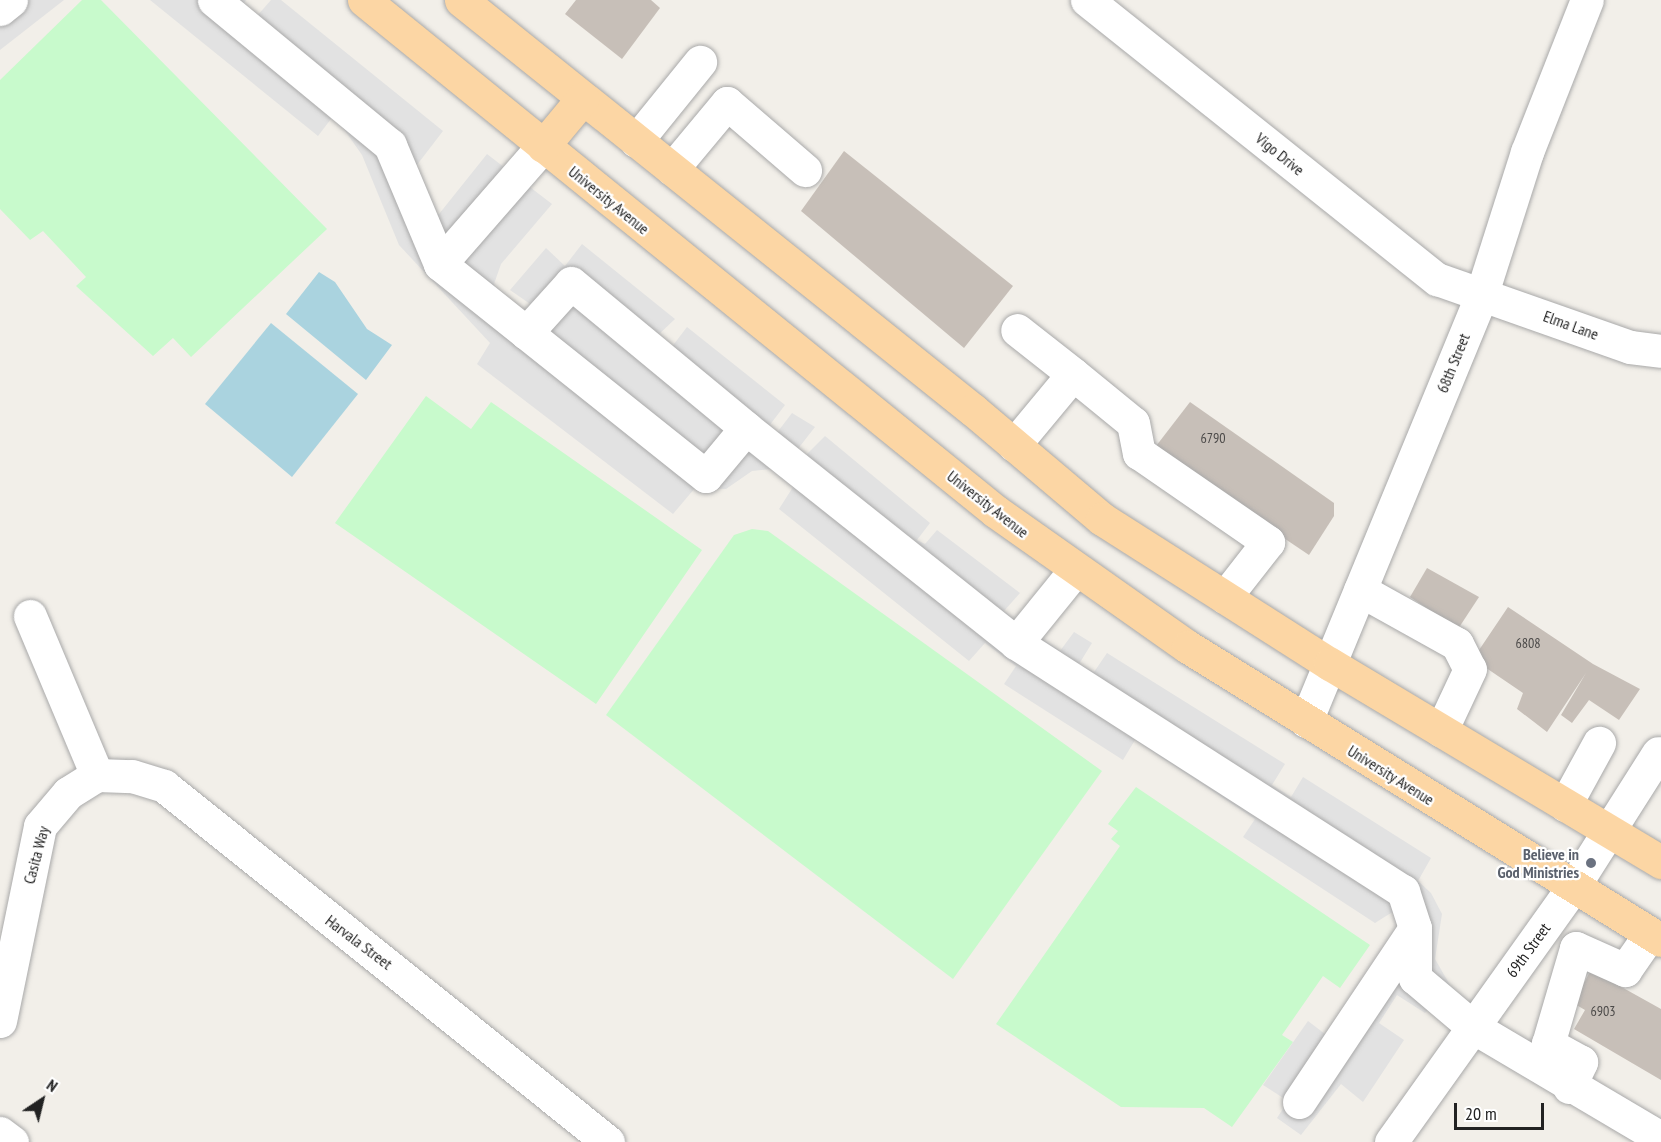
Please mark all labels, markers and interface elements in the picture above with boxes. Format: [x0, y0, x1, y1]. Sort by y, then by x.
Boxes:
street label: Vigo Drive [1252, 129, 1308, 179]
street label: University Avenue [564, 161, 654, 239]
street label: Elma Lane [1541, 306, 1601, 344]
street label: 68th Street [1432, 330, 1474, 396]
house number: 6790 [1200, 430, 1226, 446]
street label: University Avenue [943, 466, 1033, 542]
house number: 6808 [1515, 635, 1541, 651]
street label: University Avenue [1344, 741, 1438, 809]
street label: Casita Way [19, 824, 53, 886]
place label: Believe in God Ministries [1497, 844, 1579, 882]
marker: Believe in God Ministries [1584, 856, 1598, 870]
street label: Harvala Street [322, 911, 396, 973]
street label: 69th Street [1502, 919, 1554, 981]
house number: 6903 [1590, 1003, 1616, 1019]
north arrow [12, 1070, 72, 1130]
text: N [43, 1075, 62, 1096]
scale bar [1457, 1091, 1547, 1129]
text: 20 m [1465, 1102, 1497, 1125]

